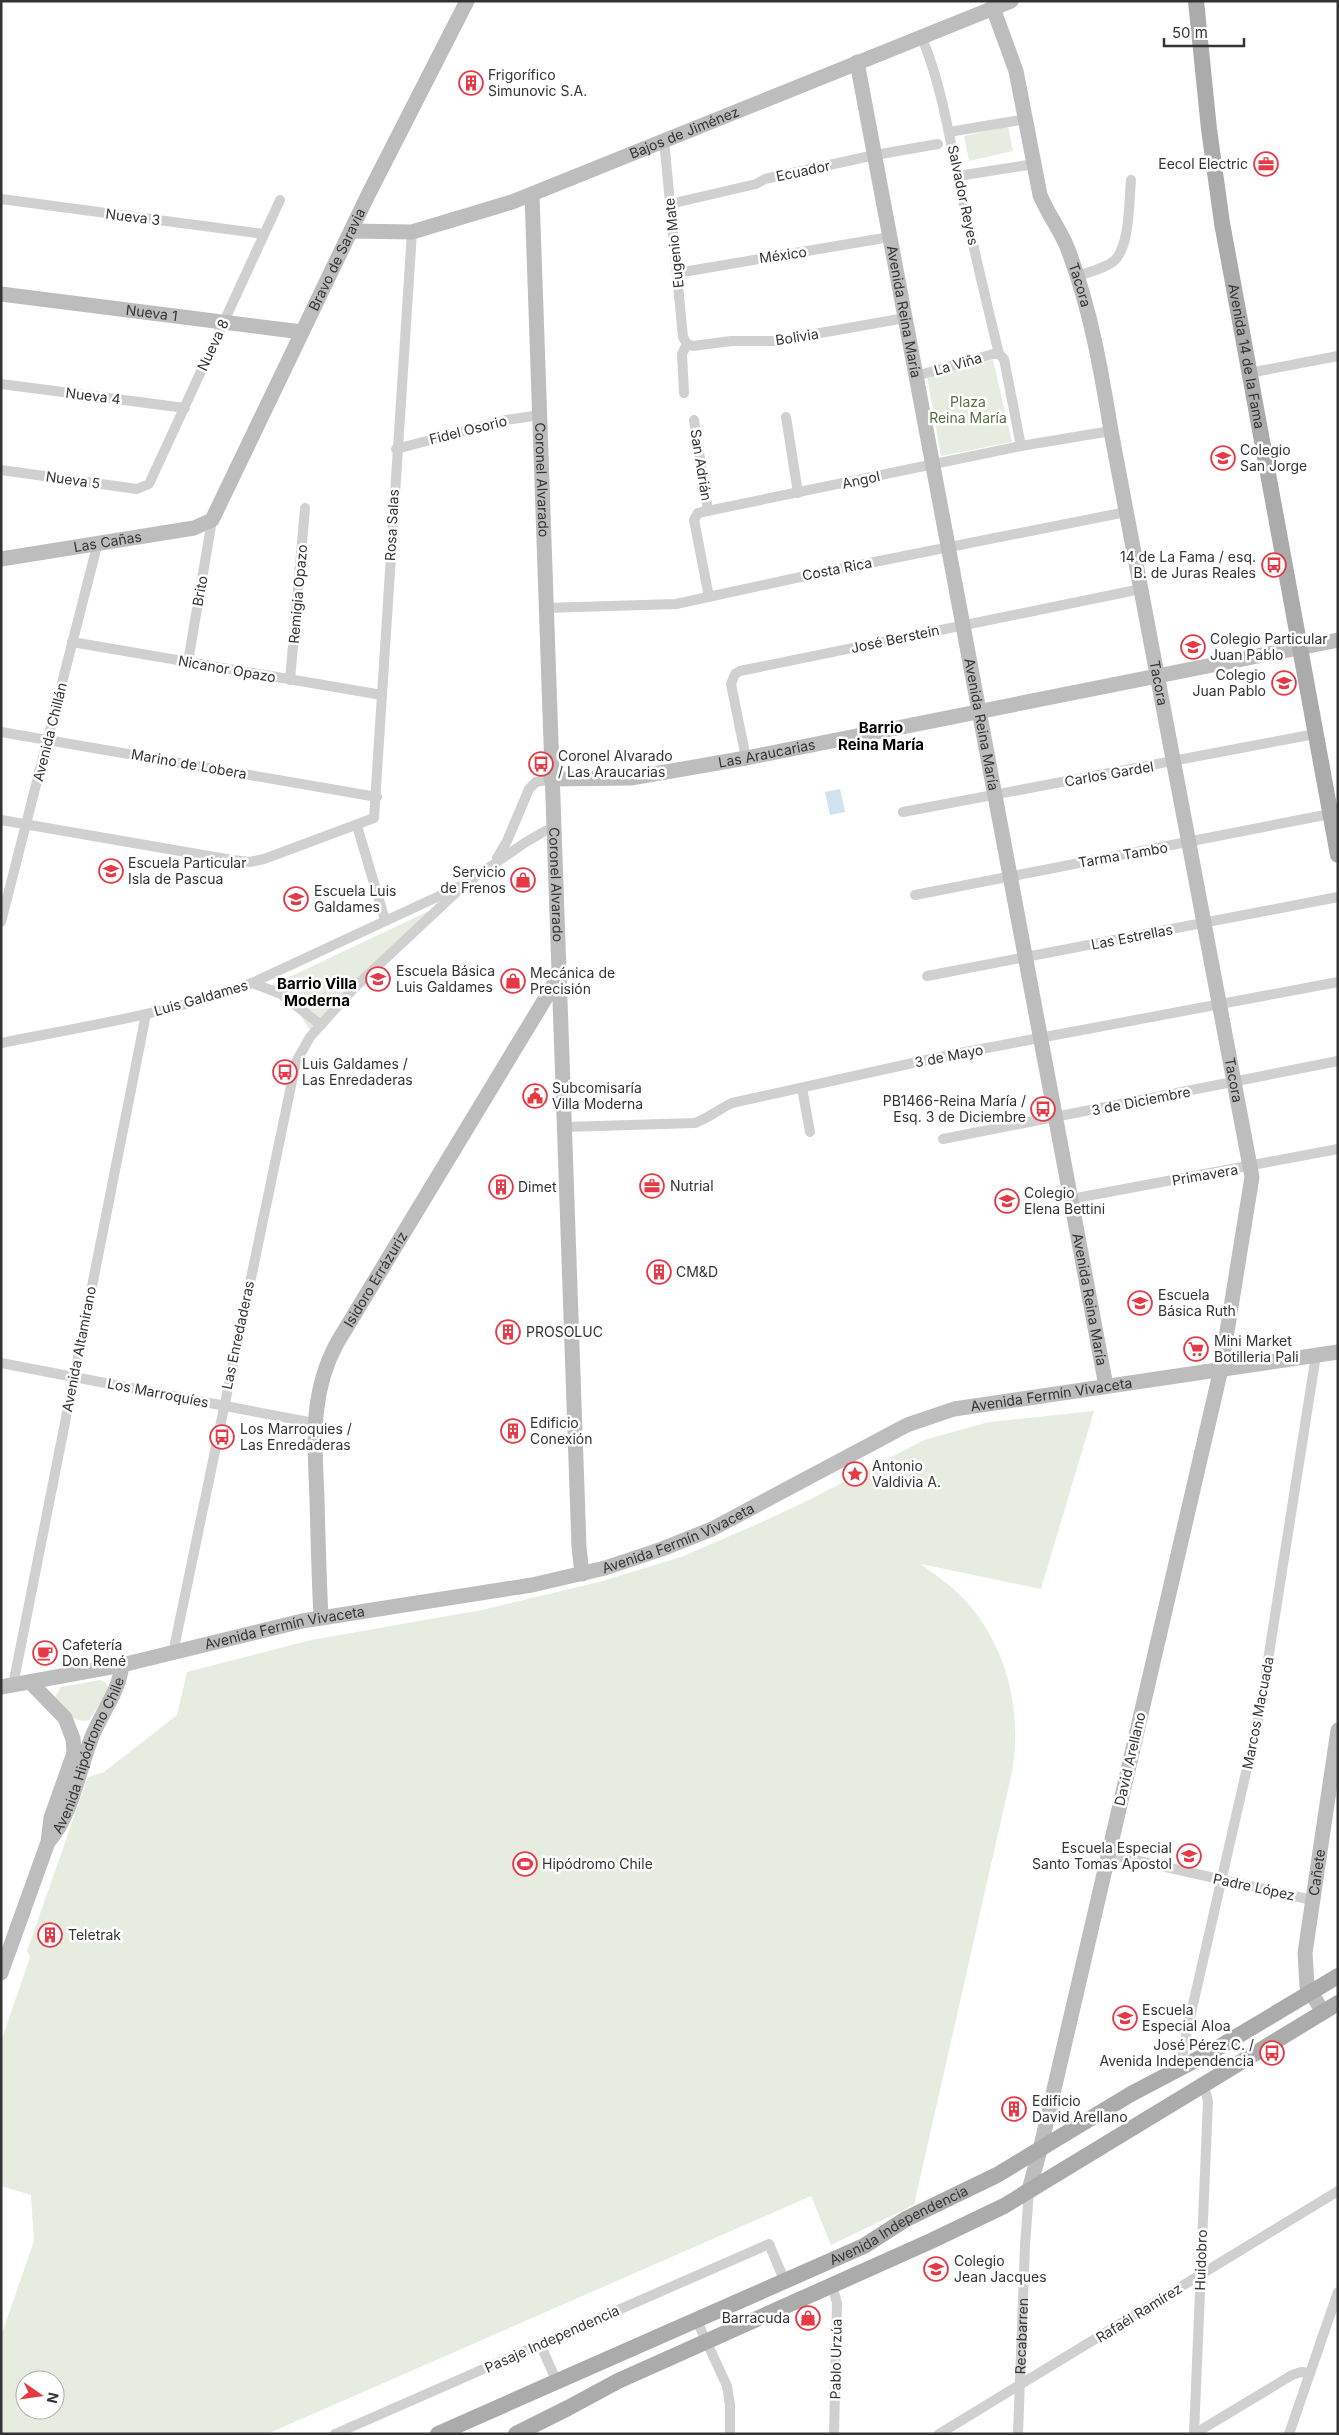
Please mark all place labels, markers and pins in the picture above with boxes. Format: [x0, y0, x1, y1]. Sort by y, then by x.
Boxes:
place label: Frigorífico Simunovic S.A. [488, 66, 587, 99]
building icon: Frigorífico Simunovic S.A. [458, 70, 484, 96]
office icon: Eecol Electric [1253, 151, 1279, 177]
place label: Eecol Electric [1158, 155, 1248, 172]
place label: Colegio San Jorge [1240, 441, 1307, 474]
school or university icon: Colegio San Jorge [1210, 445, 1236, 471]
place label: 14 de La Fama / esq. B. de Juras Reales [1120, 548, 1256, 581]
bus stop icon: 14 de La Fama / esq. B. de Juras Reales [1261, 552, 1287, 578]
place label: Colegio Particular Juan Pablo [1210, 630, 1328, 663]
school or university icon: Colegio Particular Juan Pablo [1180, 634, 1206, 660]
place label: Colegio Juan Pablo [1193, 666, 1266, 699]
school or university icon: Colegio Juan Pablo [1271, 670, 1297, 696]
place label: Coronel Alvarado / Las Araucarias [558, 747, 673, 780]
bus stop icon: Coronel Alvarado / Las Araucarias [528, 751, 554, 777]
place label: Escuela Particular Isla de Pascua [128, 854, 247, 887]
school or university icon: Escuela Particular Isla de Pascua [98, 858, 124, 884]
place label: Servicio de Frenos [440, 863, 506, 896]
shop icon: Servicio de Frenos [510, 867, 536, 893]
place label: Escuela Luis Galdames [314, 882, 396, 915]
school or university icon: Escuela Luis Galdames [283, 886, 309, 912]
place label: Escuela Básica Luis Galdames [396, 962, 495, 995]
place label: Mecánica de Precisión [530, 964, 615, 997]
school or university icon: Escuela Básica Luis Galdames [365, 966, 391, 992]
shop icon: Mecánica de Precisión [500, 968, 526, 994]
place label: Luis Galdames / Las Enredaderas [302, 1055, 413, 1088]
bus stop icon: Luis Galdames / Las Enredaderas [272, 1059, 298, 1085]
place label: Subcomisaría Villa Moderna [552, 1079, 643, 1112]
public building icon: Subcomisaría Villa Moderna [522, 1083, 548, 1109]
place label: PB1466-Reina María / Esq. 3 de Diciembre [883, 1092, 1026, 1125]
bus stop icon: PB1466-Reina María / Esq. 3 de Diciembre [1030, 1096, 1056, 1122]
office icon: Nutrial [639, 1173, 665, 1199]
building icon: Dimet [488, 1174, 514, 1200]
place label: Nutrial [670, 1177, 714, 1194]
place label: Dimet [518, 1178, 557, 1195]
place label: Colegio Elena Bettini [1024, 1184, 1105, 1217]
school or university icon: Colegio Elena Bettini [994, 1188, 1020, 1214]
building icon: CM&D [646, 1259, 672, 1285]
place label: CM&D [676, 1263, 718, 1280]
place label: Escuela Básica Ruth [1158, 1286, 1236, 1319]
school or university icon: Escuela Básica Ruth [1127, 1290, 1153, 1316]
building icon: PROSOLUC [495, 1319, 521, 1345]
place label: PROSOLUC [526, 1323, 603, 1340]
place label: Mini Market Botilleria Pali [1214, 1332, 1299, 1365]
supermarket icon: Mini Market Botilleria Pali [1183, 1336, 1209, 1362]
place label: Edificio Conexión [530, 1414, 592, 1447]
building icon: Edificio Conexión [500, 1418, 526, 1444]
place label: Los Marroquies / Las Enredaderas [240, 1420, 352, 1453]
bus stop icon: Los Marroquies / Las Enredaderas [209, 1424, 235, 1450]
place label: Antonio Valdivia A. [872, 1457, 941, 1490]
place icon: Antonio Valdivia A. [842, 1461, 868, 1487]
place label: Cafetería Don René [62, 1636, 126, 1669]
cafe icon: Cafetería Don René [32, 1640, 58, 1666]
place label: Escuela Especial Santo Tomas Apostol [1032, 1839, 1172, 1872]
school or university icon: Escuela Especial Santo Tomas Apostol [1176, 1843, 1202, 1869]
sports icon: Hipódromo Chile [512, 1851, 538, 1877]
place label: Hipódromo Chile [542, 1855, 653, 1872]
building icon: Teletrak [37, 1922, 63, 1948]
place label: Teletrak [68, 1926, 121, 1943]
place label: Escuela Especial Aloa [1142, 2001, 1231, 2034]
school or university icon: Escuela Especial Aloa [1112, 2005, 1138, 2031]
place label: José Pérez C. / Avenida Independencia [1099, 2036, 1254, 2069]
bus stop icon: José Pérez C. / Avenida Independencia [1259, 2040, 1285, 2066]
place label: Edificio David Arellano [1032, 2092, 1128, 2125]
building icon: Edificio David Arellano [1001, 2096, 1027, 2122]
place label: Colegio Jean Jacques [954, 2252, 1047, 2285]
school or university icon: Colegio Jean Jacques [923, 2256, 949, 2282]
shop icon: Barracuda [795, 2305, 821, 2331]
place label: Barracuda [722, 2309, 790, 2326]

